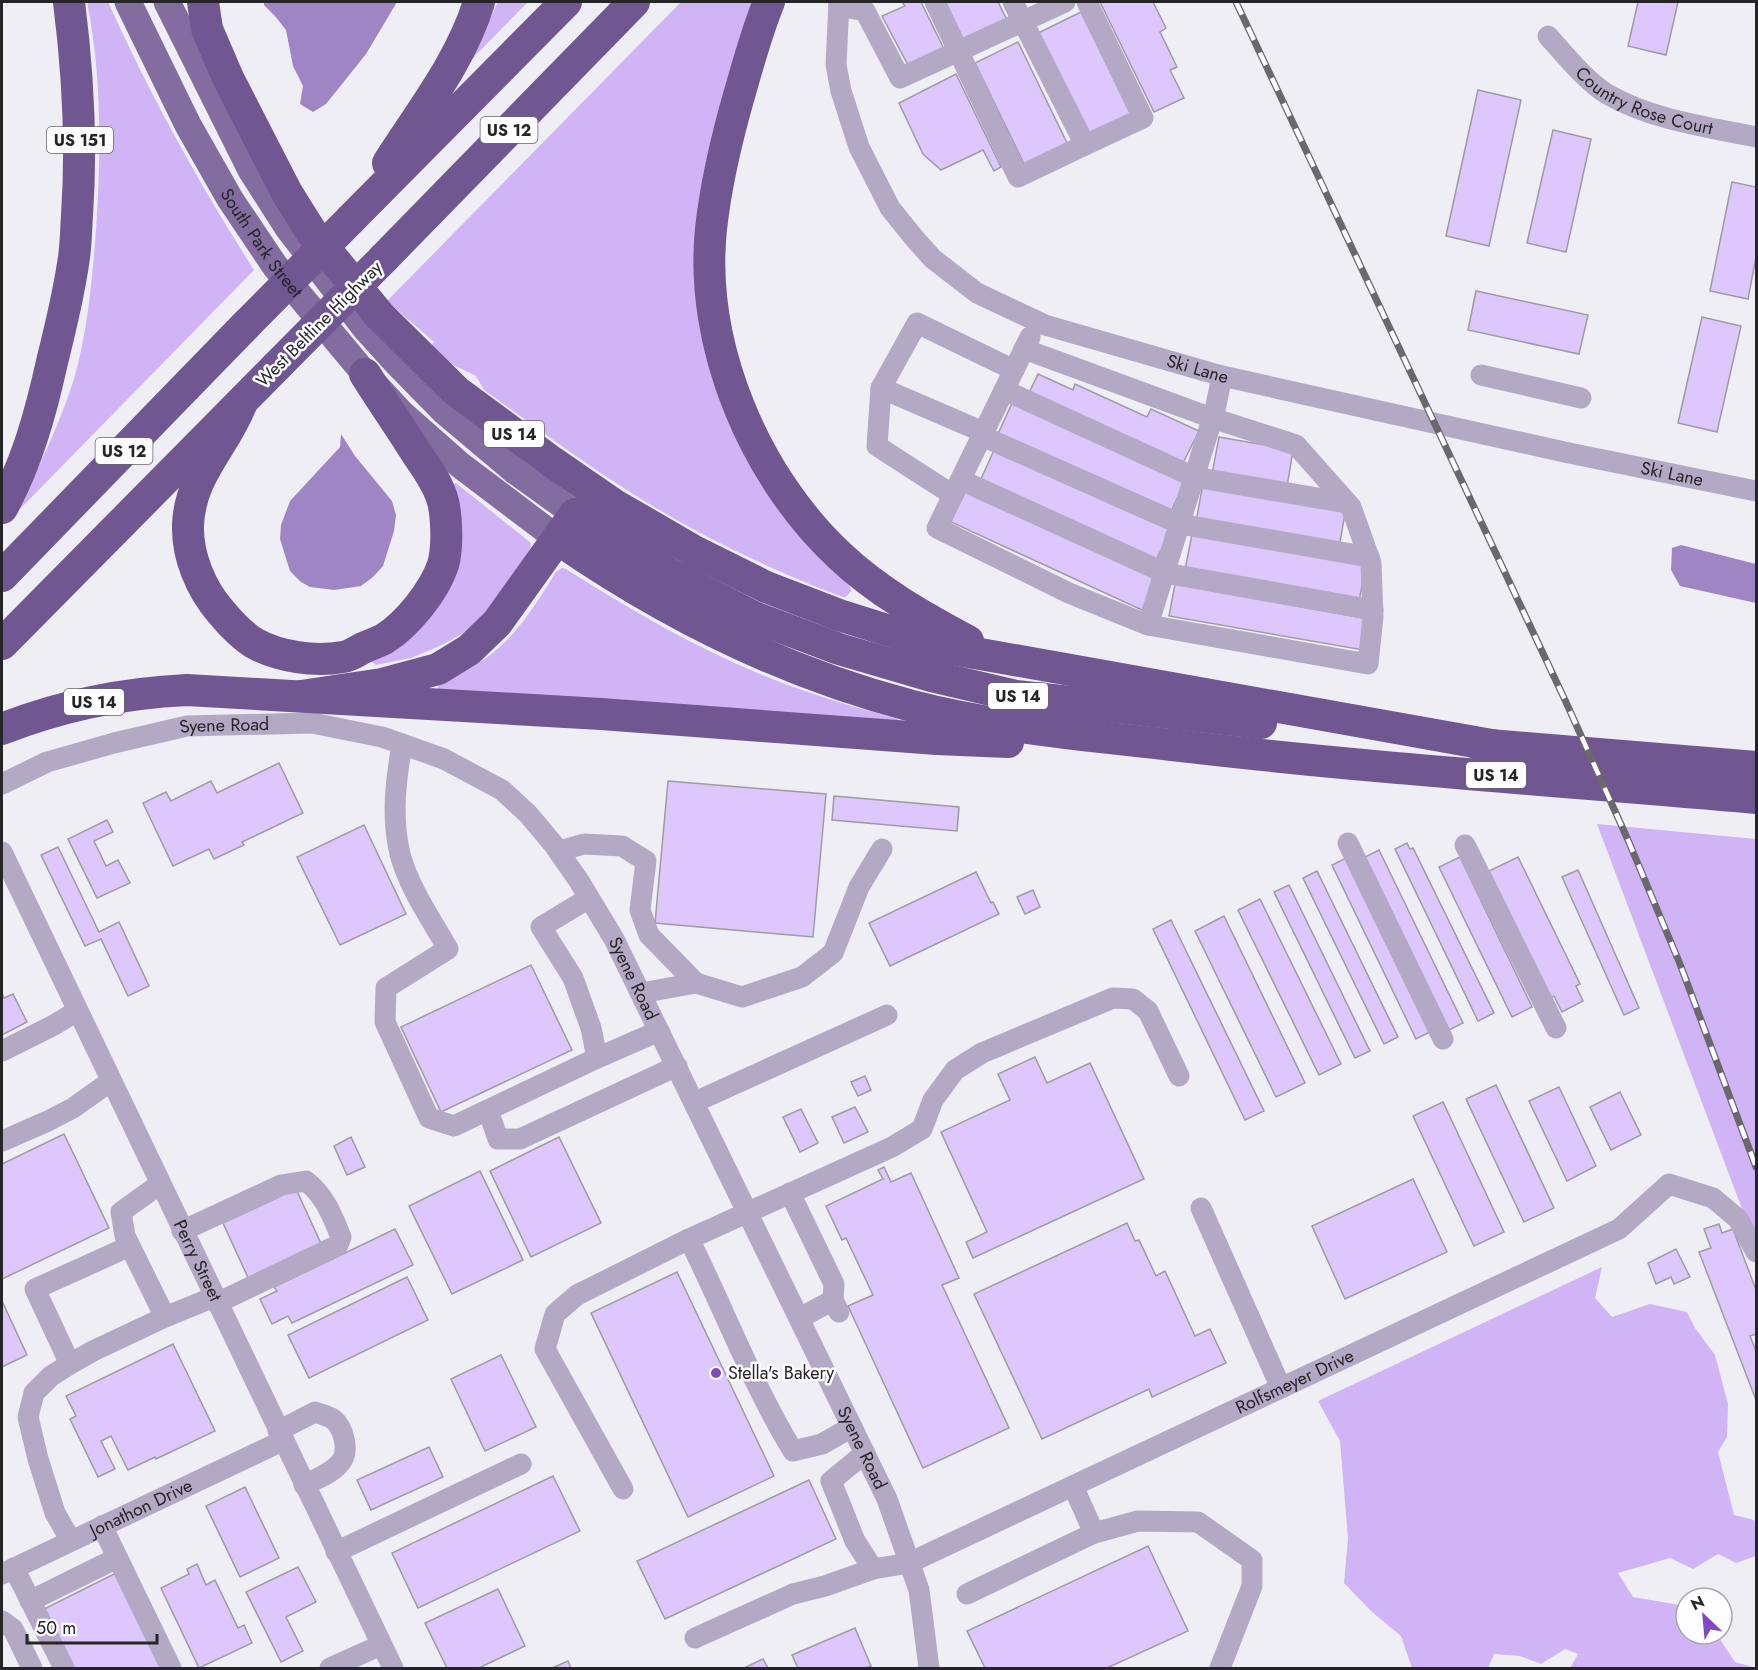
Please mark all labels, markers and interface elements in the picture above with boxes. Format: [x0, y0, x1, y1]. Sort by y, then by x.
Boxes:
street label: Country Rose Court [1569, 61, 1716, 142]
road number: US 12 [480, 117, 538, 143]
road number: US 151 [47, 127, 113, 153]
street label: South Park Street [214, 184, 310, 304]
street label: West Beltline Highway [250, 255, 388, 393]
street label: Ski Lane [1163, 348, 1231, 390]
road number: US 14 [484, 421, 544, 447]
road number: US 12 [96, 438, 152, 464]
street label: Ski Lane [1638, 455, 1706, 493]
road number: US 14 [988, 683, 1048, 709]
road number: US 14 [64, 689, 124, 715]
street label: Syene Road [177, 711, 270, 740]
road number: US 14 [1466, 762, 1526, 788]
street label: Syene Road [602, 932, 665, 1025]
street label: Perry Street [167, 1215, 229, 1306]
street label: Rolfsmeyer Drive [1231, 1343, 1358, 1421]
place label: Stella's Bakery [728, 1360, 834, 1386]
marker: Stella's Bakery [709, 1366, 723, 1380]
street label: Syene Road [831, 1402, 893, 1494]
street label: Jonathon Drive [84, 1472, 197, 1544]
north arrow [1674, 1586, 1734, 1646]
text: N [1687, 1590, 1708, 1616]
scale bar [27, 1607, 158, 1645]
text: 50 m [36, 1615, 76, 1641]

